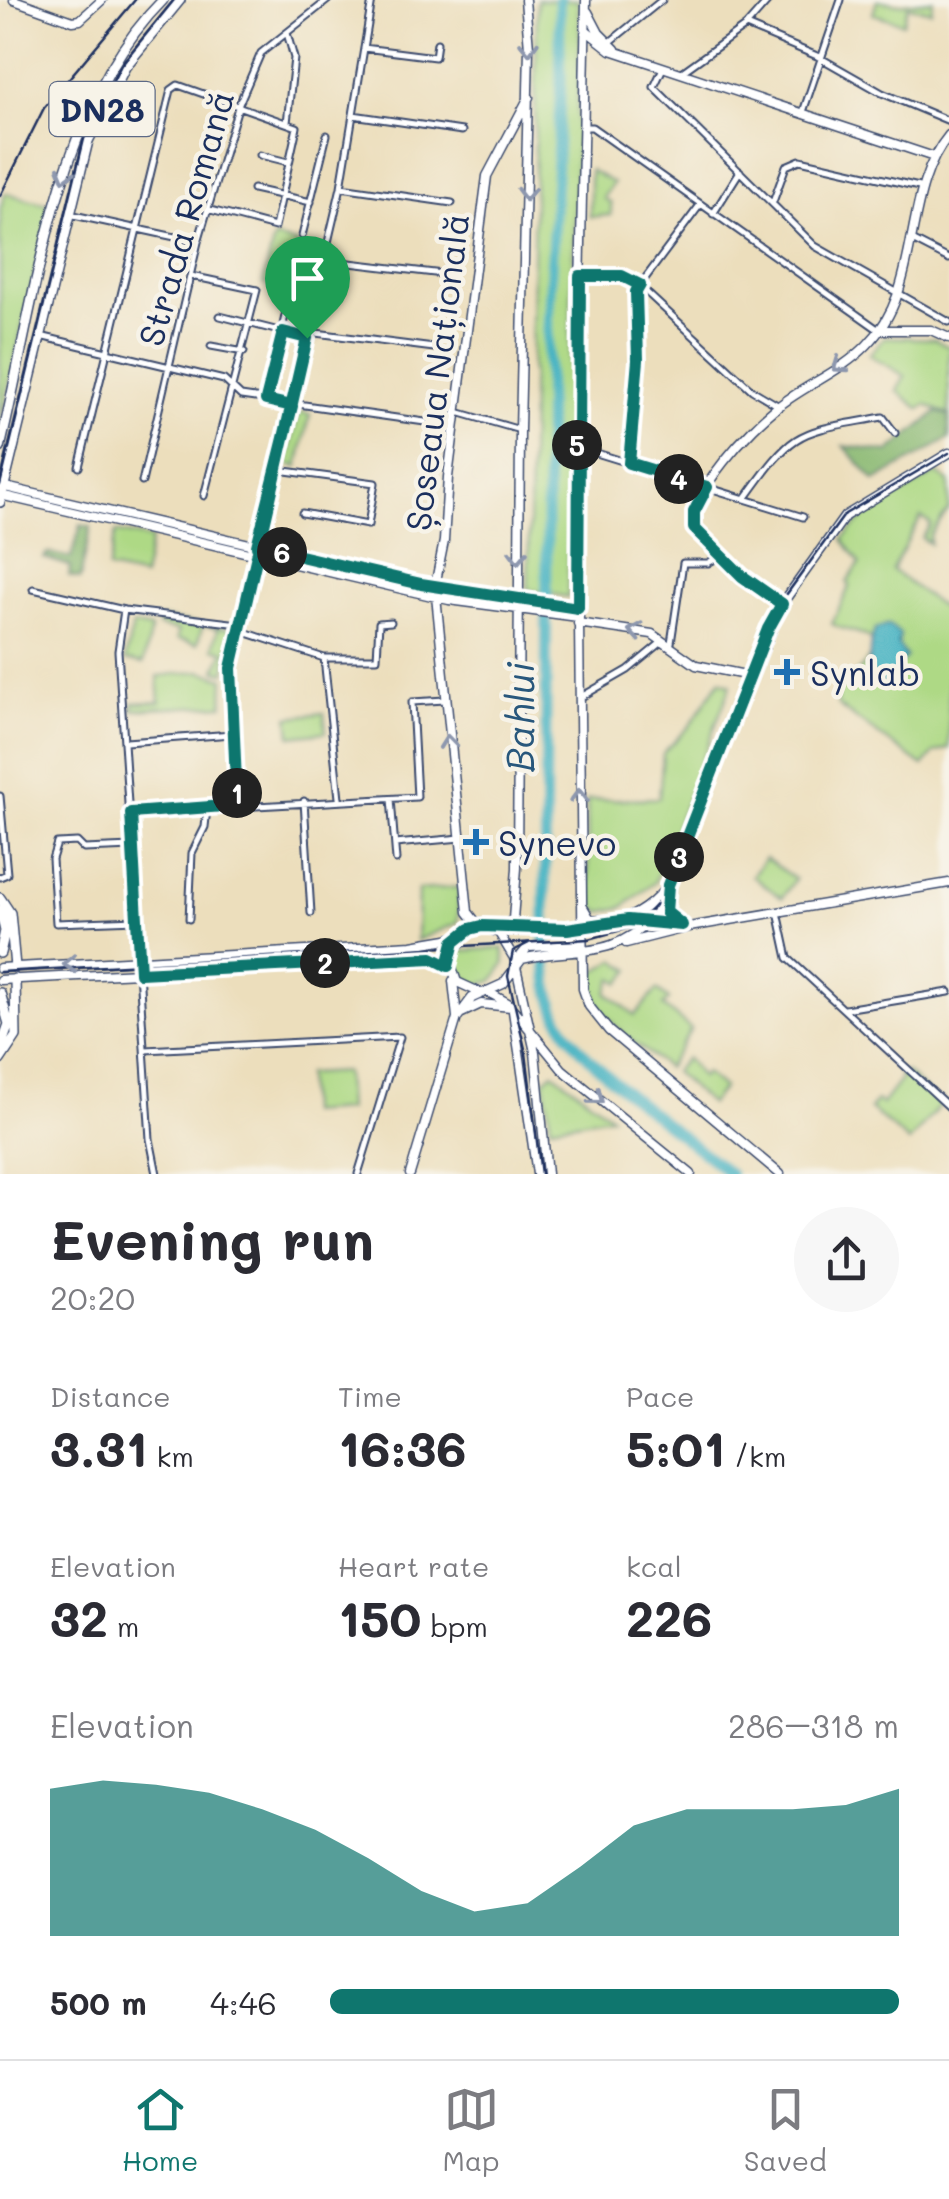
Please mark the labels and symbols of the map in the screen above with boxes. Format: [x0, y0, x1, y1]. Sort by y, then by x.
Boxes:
one-way arrow [518, 42, 540, 57]
road number: DN28 [49, 82, 154, 136]
street label: Strada Romană [127, 85, 243, 351]
one-way arrow [56, 166, 77, 183]
one-way arrow [516, 187, 537, 203]
street label: Șoseaua Națională [394, 211, 479, 533]
pin [265, 236, 350, 339]
one-way arrow [832, 354, 851, 372]
pin: 5 [552, 420, 602, 470]
pin: 4 [654, 454, 704, 504]
pin: 6 [257, 527, 307, 577]
one-way arrow [508, 550, 529, 566]
one-way arrow [627, 621, 643, 642]
place label: Synlab [810, 649, 920, 695]
marker: Synlab [774, 659, 800, 685]
water label: Bahlui [494, 661, 544, 772]
one-way arrow [438, 733, 459, 749]
pin: 1 [212, 768, 262, 818]
one-way arrow [568, 788, 589, 804]
place label: Synevo [498, 819, 616, 865]
marker: Synevo [463, 829, 489, 855]
pin: 3 [654, 832, 704, 882]
pin: 2 [300, 938, 350, 988]
one-way arrow [62, 953, 78, 974]
one-way arrow [586, 1086, 604, 1104]

